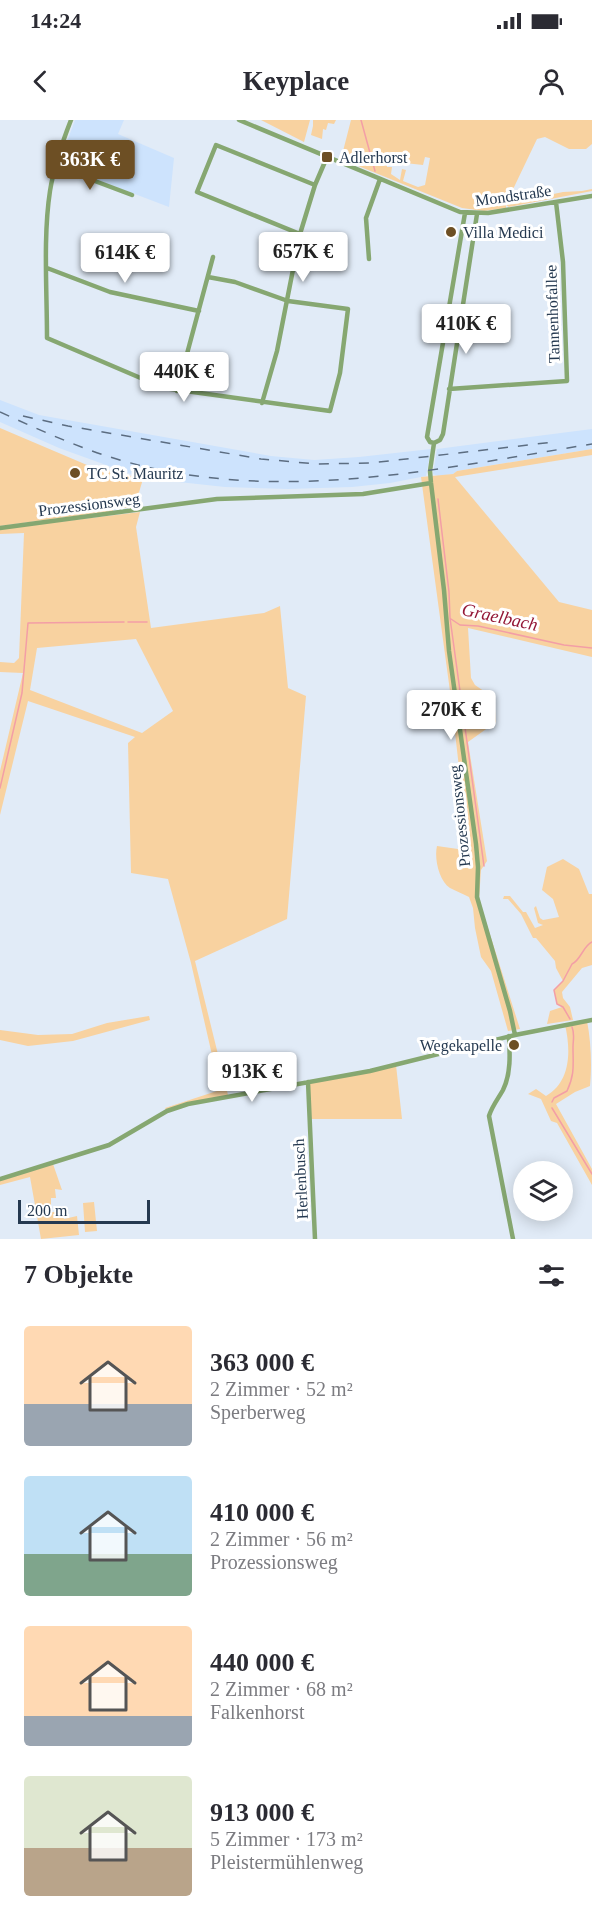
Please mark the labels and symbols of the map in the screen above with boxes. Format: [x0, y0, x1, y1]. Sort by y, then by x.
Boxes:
pin: 363K € [41, 140, 139, 191]
place label: Adlerhorst [339, 149, 408, 166]
marker: Adlerhorst [320, 150, 334, 164]
street label: Mondstraße [474, 182, 552, 209]
place label: Villa Medici [463, 224, 544, 241]
marker: Villa Medici [444, 225, 458, 239]
pin: 657K € [254, 232, 352, 283]
pin: 614K € [76, 233, 174, 284]
street label: Tannenhofallee [542, 265, 563, 363]
pin: 410K € [417, 304, 515, 355]
pin: 440K € [135, 352, 233, 403]
place label: TC St. Mauritz [87, 465, 183, 482]
marker: TC St. Mauritz [68, 466, 82, 480]
street label: Prozessionsweg [37, 490, 141, 520]
water label: Graelbach [460, 599, 540, 635]
pin: 270K € [402, 690, 500, 741]
street label: Prozessionsweg [446, 764, 474, 868]
place label: Wegekapelle [420, 1037, 502, 1055]
marker: Wegekapelle [507, 1038, 521, 1052]
pin: 913K € [203, 1052, 301, 1103]
street label: Herlenbusch [290, 1138, 311, 1220]
scale bar [18, 1197, 150, 1224]

